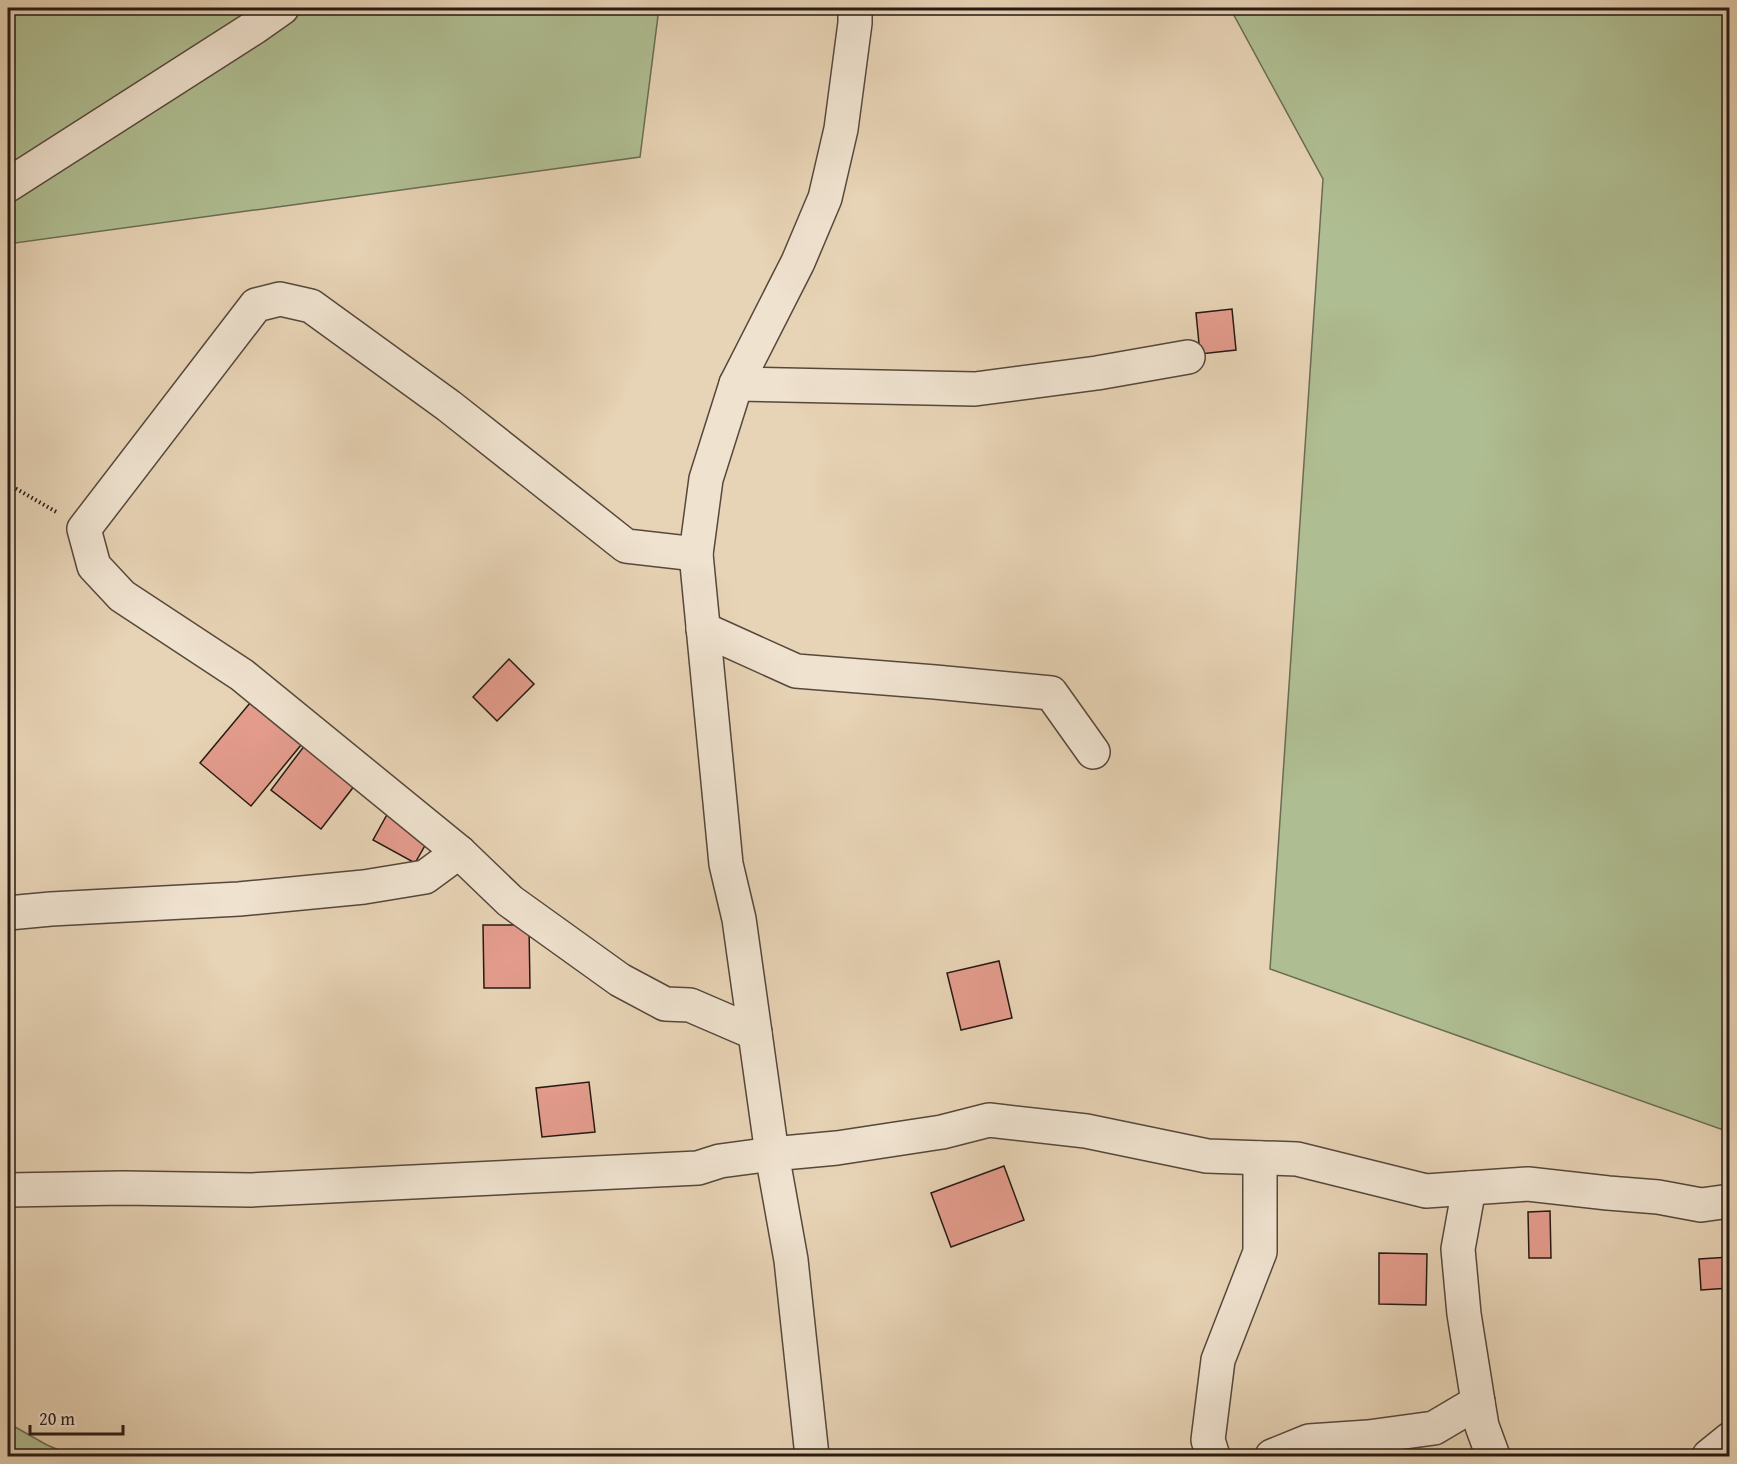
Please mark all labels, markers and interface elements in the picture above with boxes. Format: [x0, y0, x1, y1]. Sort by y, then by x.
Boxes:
scale bar [30, 1398, 123, 1436]
text: 20 m [39, 1405, 75, 1432]

